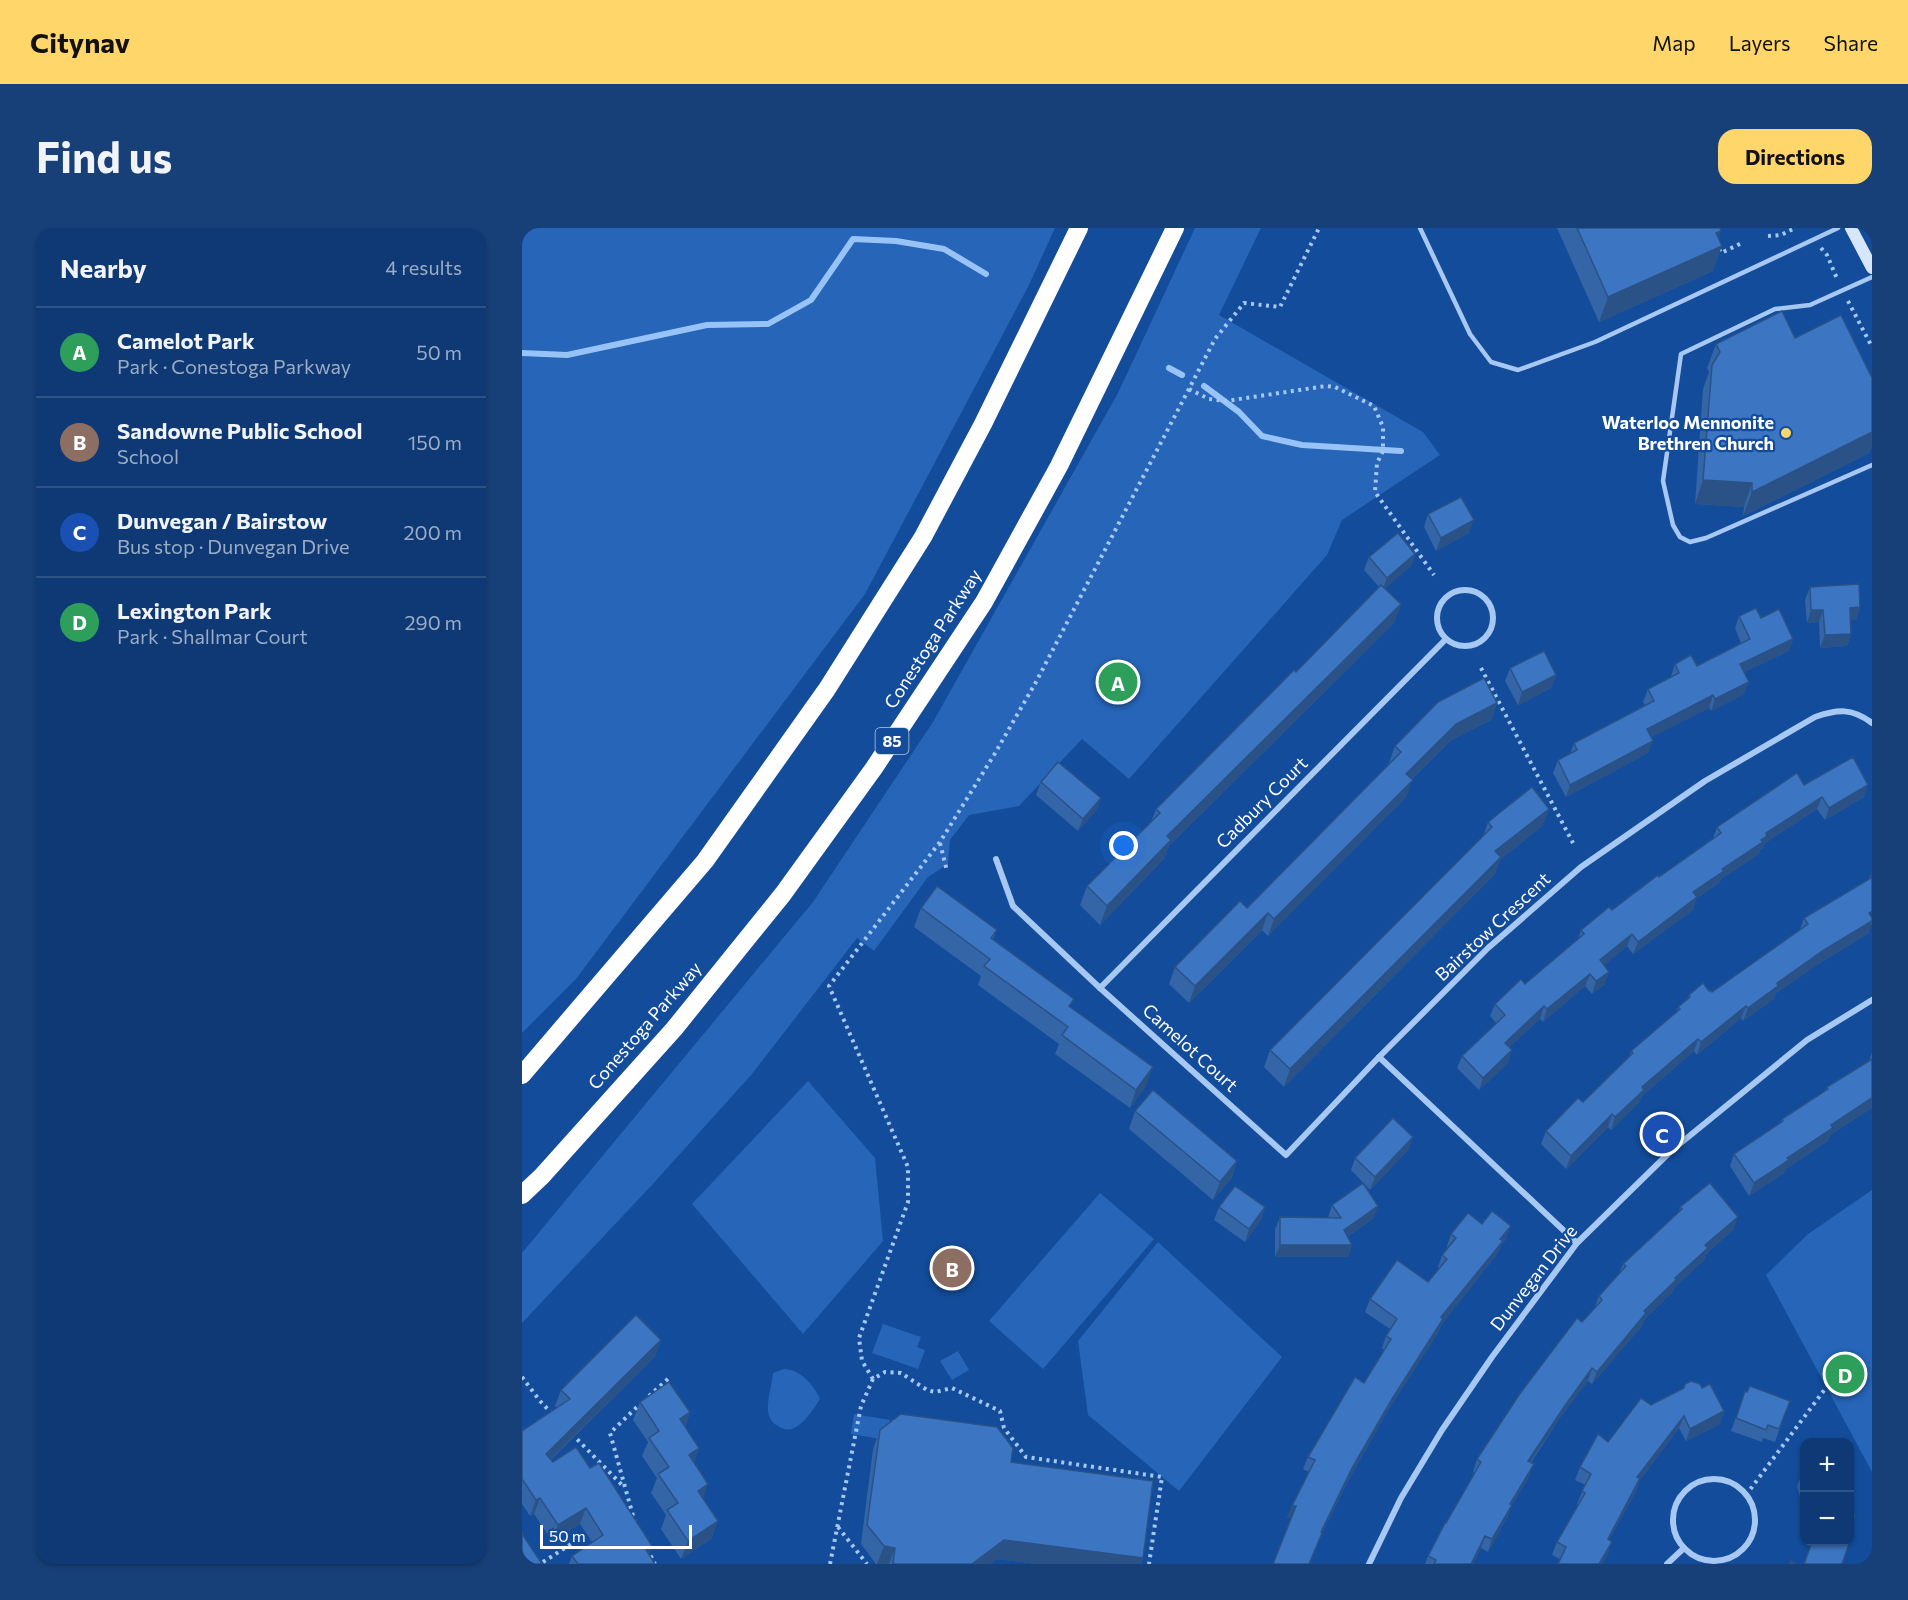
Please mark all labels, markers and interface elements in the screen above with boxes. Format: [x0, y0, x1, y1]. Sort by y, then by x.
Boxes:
text: Citynav [30, 25, 130, 59]
text: Map [1652, 30, 1696, 55]
text: Layers [1729, 30, 1791, 55]
text: Share [1824, 30, 1878, 55]
button: Directions [1718, 129, 1872, 184]
text: Find us [36, 130, 172, 182]
text: Nearby [60, 252, 147, 283]
text: 4 results [385, 255, 462, 279]
text: Camelot Park [117, 327, 255, 354]
text: A [72, 340, 87, 364]
text: 50 m [416, 340, 462, 364]
text: Park · Conestoga Parkway [117, 354, 351, 378]
place label: Waterloo Mennonite Brethren Church [1602, 411, 1774, 454]
text: Sandowne Public School [117, 417, 363, 444]
marker: Waterloo Mennonite Brethren Church [1779, 426, 1793, 440]
text: B [73, 430, 86, 454]
text: 150 m [408, 430, 462, 454]
text: School [117, 444, 179, 468]
text: Dunvegan / Bairstow [117, 507, 327, 534]
text: C [73, 520, 86, 544]
text: 200 m [404, 520, 462, 544]
text: Bus stop · Dunvegan Drive [117, 534, 350, 558]
street label: Conestoga Parkway [879, 565, 985, 712]
text: Lexington Park [117, 597, 272, 624]
text: D [72, 610, 87, 634]
text: 290 m [404, 610, 462, 634]
text: Park · Shallmar Court [117, 624, 308, 648]
pin: A [1098, 660, 1138, 704]
road number: 85 [876, 728, 908, 754]
street label: Cadbury Court [1211, 752, 1312, 853]
your location [1109, 831, 1138, 860]
street label: Bairstow Crescent [1430, 867, 1554, 985]
street label: Conestoga Parkway [583, 957, 706, 1094]
street label: Camelot Court [1138, 999, 1243, 1096]
pin: C [1642, 1112, 1682, 1156]
street label: Dunvegan Drive [1485, 1220, 1581, 1335]
pin: B [932, 1246, 972, 1290]
pin: D [1826, 1352, 1864, 1396]
map controls [1800, 1438, 1854, 1546]
button: + [1800, 1438, 1854, 1492]
button: − [1800, 1492, 1854, 1546]
scale bar [540, 1522, 692, 1550]
text: 50 m [549, 1526, 586, 1545]

